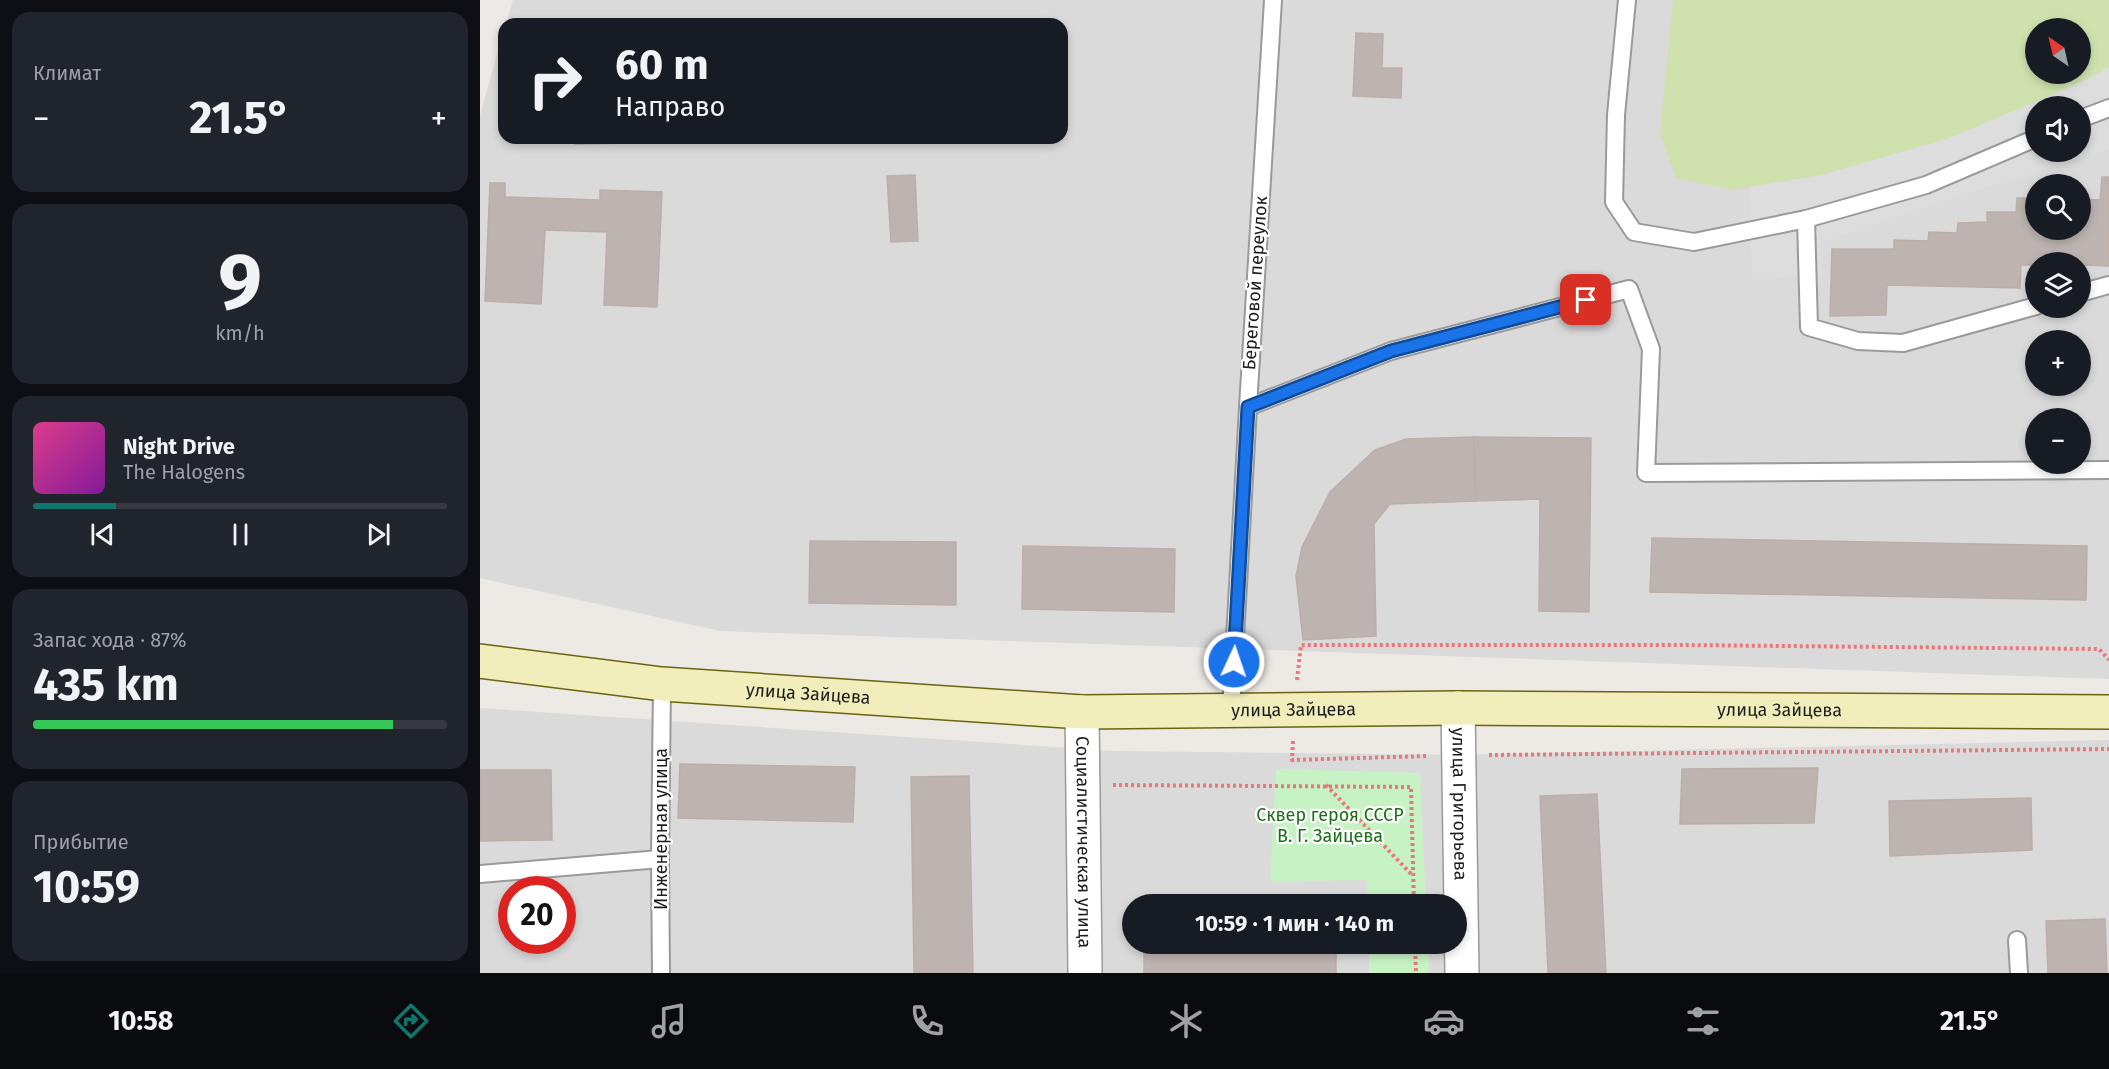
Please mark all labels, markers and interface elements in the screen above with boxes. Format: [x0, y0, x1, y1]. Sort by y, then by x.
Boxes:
north arrow [2025, 18, 2091, 84]
map controls [2025, 18, 2091, 474]
text: 60 m [615, 40, 709, 90]
icon: right [516, 42, 594, 120]
text: Климат [33, 61, 101, 85]
text: 21.5° [189, 91, 291, 145]
text: Направо [615, 91, 725, 123]
button: sound [2025, 96, 2091, 162]
text: − [33, 99, 50, 139]
text: + [431, 99, 447, 139]
button: search [2025, 174, 2091, 240]
street label: Береговой переулок [1238, 195, 1272, 371]
text: 9 [218, 235, 262, 329]
button: layers [2025, 252, 2091, 318]
pin [1560, 274, 1611, 325]
icon: arrive [1569, 283, 1602, 316]
text: km/h [215, 321, 265, 345]
button: + [2025, 330, 2091, 396]
button: − [2025, 408, 2091, 474]
text: Night Drive [123, 433, 235, 460]
text: The Halogens [123, 460, 245, 484]
icon: previous [86, 518, 119, 551]
icon: pause [224, 518, 257, 551]
icon: next [362, 518, 395, 551]
text: Запас хода · 87% [33, 628, 187, 652]
position arrow [1202, 630, 1266, 694]
text: 435 km [33, 658, 179, 712]
street label: улица Зайцева [745, 679, 871, 709]
street label: улица Зайцева [1231, 698, 1356, 721]
street label: улица Зайцева [1717, 699, 1842, 721]
street label: улица Григорьева [1447, 727, 1472, 881]
street label: Социалистическая улица [1071, 736, 1096, 948]
street label: Инженерная улица [650, 748, 672, 910]
park label: Сквер героя СССР В. Г. Зайцева [1256, 804, 1404, 847]
text: Прибытие [33, 830, 129, 854]
text: 10:59 [33, 860, 140, 914]
speed limit sign: 20 [498, 876, 576, 954]
text: 10:59 · 1 мин · 140 m [1195, 910, 1394, 937]
icon: directions [390, 1000, 432, 1042]
icon: music [648, 1000, 690, 1042]
icon: phone [906, 1000, 948, 1042]
icon: climate [1165, 1000, 1207, 1042]
icon: car [1423, 1000, 1465, 1042]
icon: filters [1682, 1000, 1724, 1042]
text: 10:58 [108, 1005, 173, 1037]
text: 21.5° [1940, 1005, 2001, 1037]

